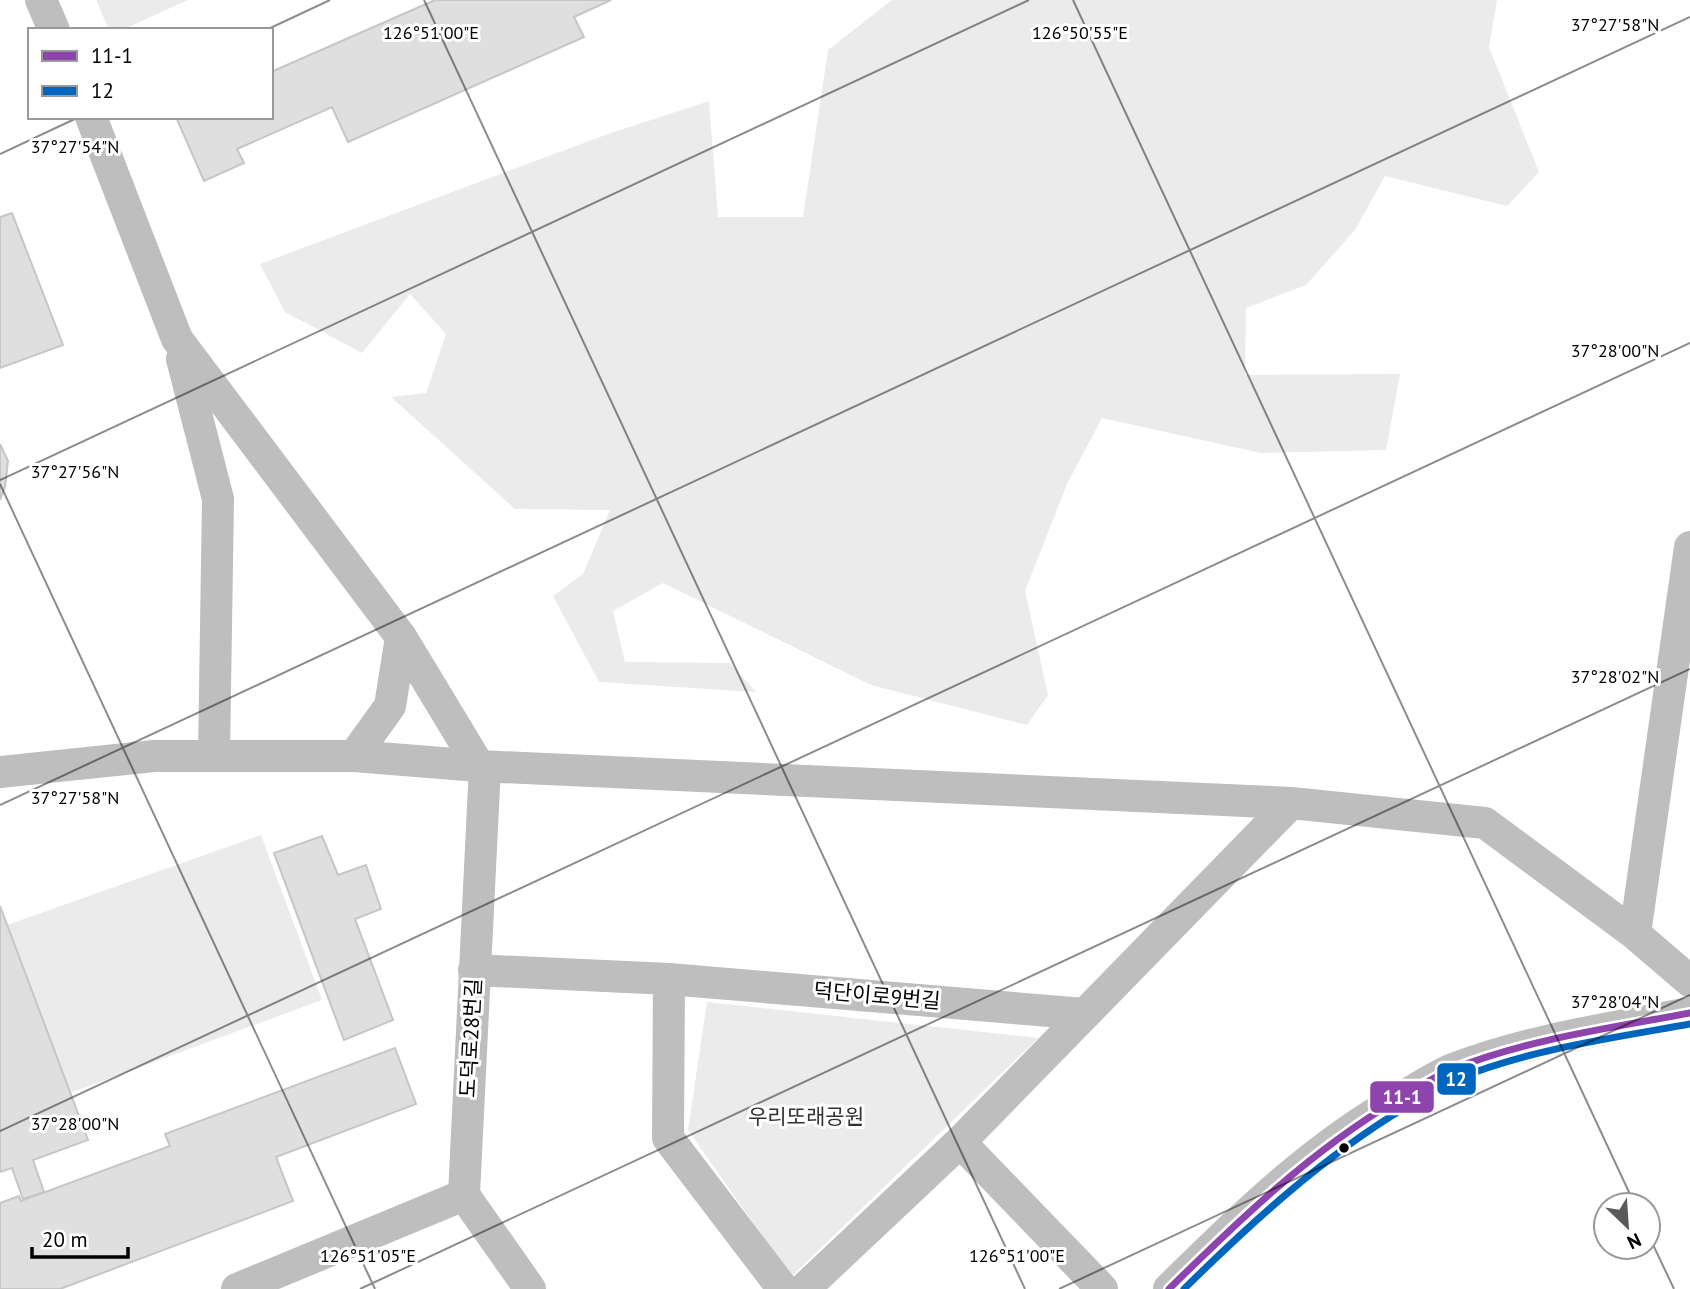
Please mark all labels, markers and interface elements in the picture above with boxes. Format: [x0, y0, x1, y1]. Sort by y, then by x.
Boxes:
text: 37°27'58"N [1571, 13, 1659, 36]
text: 126°51'00"E [383, 21, 479, 44]
text: 126°50'55"E [1032, 21, 1128, 44]
legend [28, 28, 273, 119]
text: 11-1 [91, 42, 133, 69]
text: 12 [91, 77, 114, 104]
text: 37°27'54"N [31, 135, 119, 158]
text: 37°28'00"N [1571, 339, 1659, 362]
text: 37°27'56"N [31, 460, 119, 483]
text: 37°28'02"N [1571, 665, 1659, 688]
text: 37°27'58"N [31, 786, 119, 809]
street label: 덕단이로9번길 [812, 977, 942, 1015]
street label: 도덕로28번길 [454, 978, 487, 1098]
text: 37°28'04"N [1571, 990, 1659, 1013]
line badge: 12 [1436, 1062, 1477, 1096]
text: 12 [1445, 1067, 1467, 1091]
line badge: 11-1 [1369, 1080, 1435, 1114]
text: 11-1 [1382, 1085, 1422, 1109]
park label: 우리또래공원 [748, 1103, 864, 1130]
text: 37°28'00"N [31, 1112, 119, 1135]
unlabelled marker [1337, 1141, 1351, 1155]
north arrow [1592, 1191, 1662, 1261]
scale bar [32, 1216, 128, 1260]
text: 20 m [42, 1226, 88, 1253]
text: N [1623, 1228, 1645, 1255]
text: 126°51'05"E [320, 1244, 416, 1267]
text: 126°51'00"E [969, 1244, 1065, 1267]

